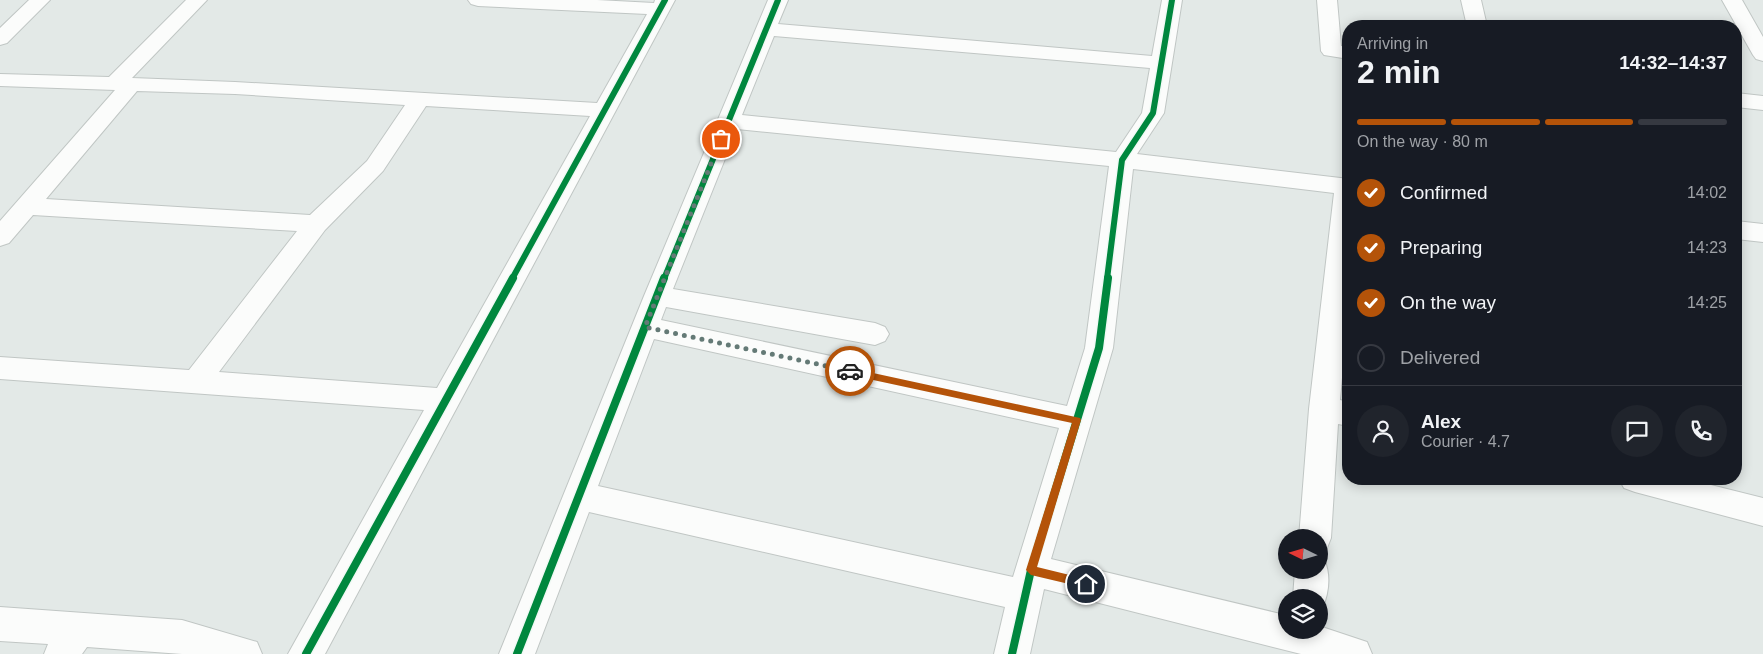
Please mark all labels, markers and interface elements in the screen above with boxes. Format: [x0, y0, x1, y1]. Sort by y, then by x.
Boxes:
text: Arriving in [1357, 35, 1428, 52]
text: 14:32–14:37 [1619, 52, 1727, 73]
text: 2 min [1357, 54, 1441, 90]
pin [700, 118, 742, 160]
icon: bag [707, 125, 735, 153]
text: On the way · 80 m [1357, 133, 1488, 150]
icon: check [1357, 179, 1385, 207]
text: Confirmed [1400, 182, 1488, 203]
text: 14:02 [1687, 184, 1727, 201]
icon: check [1357, 234, 1385, 262]
text: Preparing [1400, 237, 1482, 258]
text: 14:23 [1687, 239, 1727, 256]
icon: check [1357, 289, 1385, 317]
text: On the way [1400, 292, 1496, 313]
text: 14:25 [1687, 294, 1727, 311]
courier [825, 346, 875, 396]
text: Delivered [1400, 347, 1480, 368]
icon: car [836, 357, 864, 385]
button: person [1357, 405, 1409, 457]
button: chat [1611, 405, 1663, 457]
button: phone [1675, 405, 1727, 457]
text: Alex [1421, 411, 1461, 432]
text: Courier · 4.7 [1421, 433, 1510, 450]
north arrow [1278, 529, 1328, 579]
map controls [1278, 529, 1328, 639]
pin [1065, 563, 1107, 605]
icon: home [1072, 570, 1100, 598]
button: layers [1278, 589, 1328, 639]

